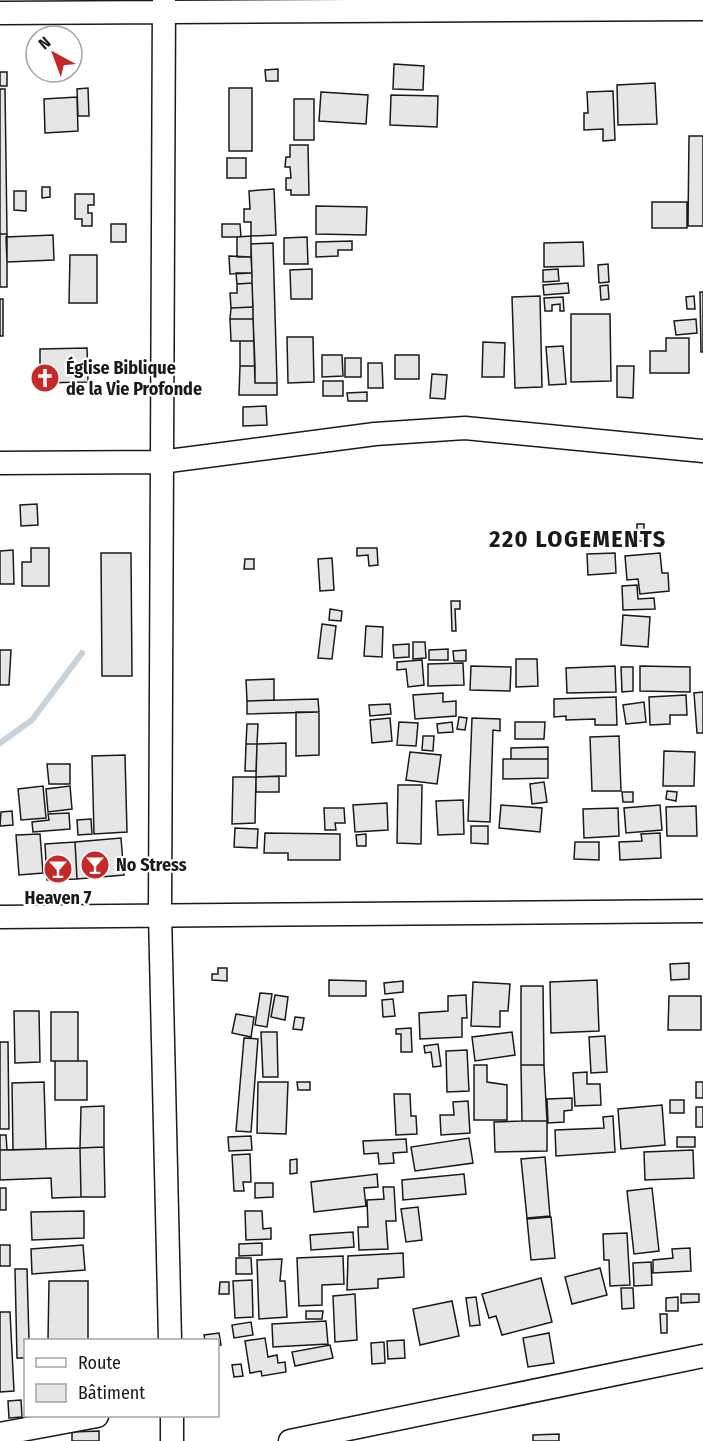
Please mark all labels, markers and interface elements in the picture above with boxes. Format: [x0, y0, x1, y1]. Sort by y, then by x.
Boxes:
north arrow [24, 24, 84, 84]
text: N [35, 33, 54, 53]
place label: Église Biblique de la Vie Profonde [66, 356, 202, 400]
church icon: Église Biblique de la Vie Profonde [29, 362, 61, 394]
district label: 220 LOGEMENTS [488, 525, 667, 553]
bar icon: No Stress [79, 849, 111, 881]
bar icon: Heaven 7 [42, 853, 74, 885]
place label: No Stress [116, 854, 187, 876]
place label: Heaven 7 [25, 887, 92, 909]
legend [24, 1339, 219, 1417]
text: Route [78, 1352, 121, 1374]
text: Bâtiment [78, 1382, 145, 1404]

